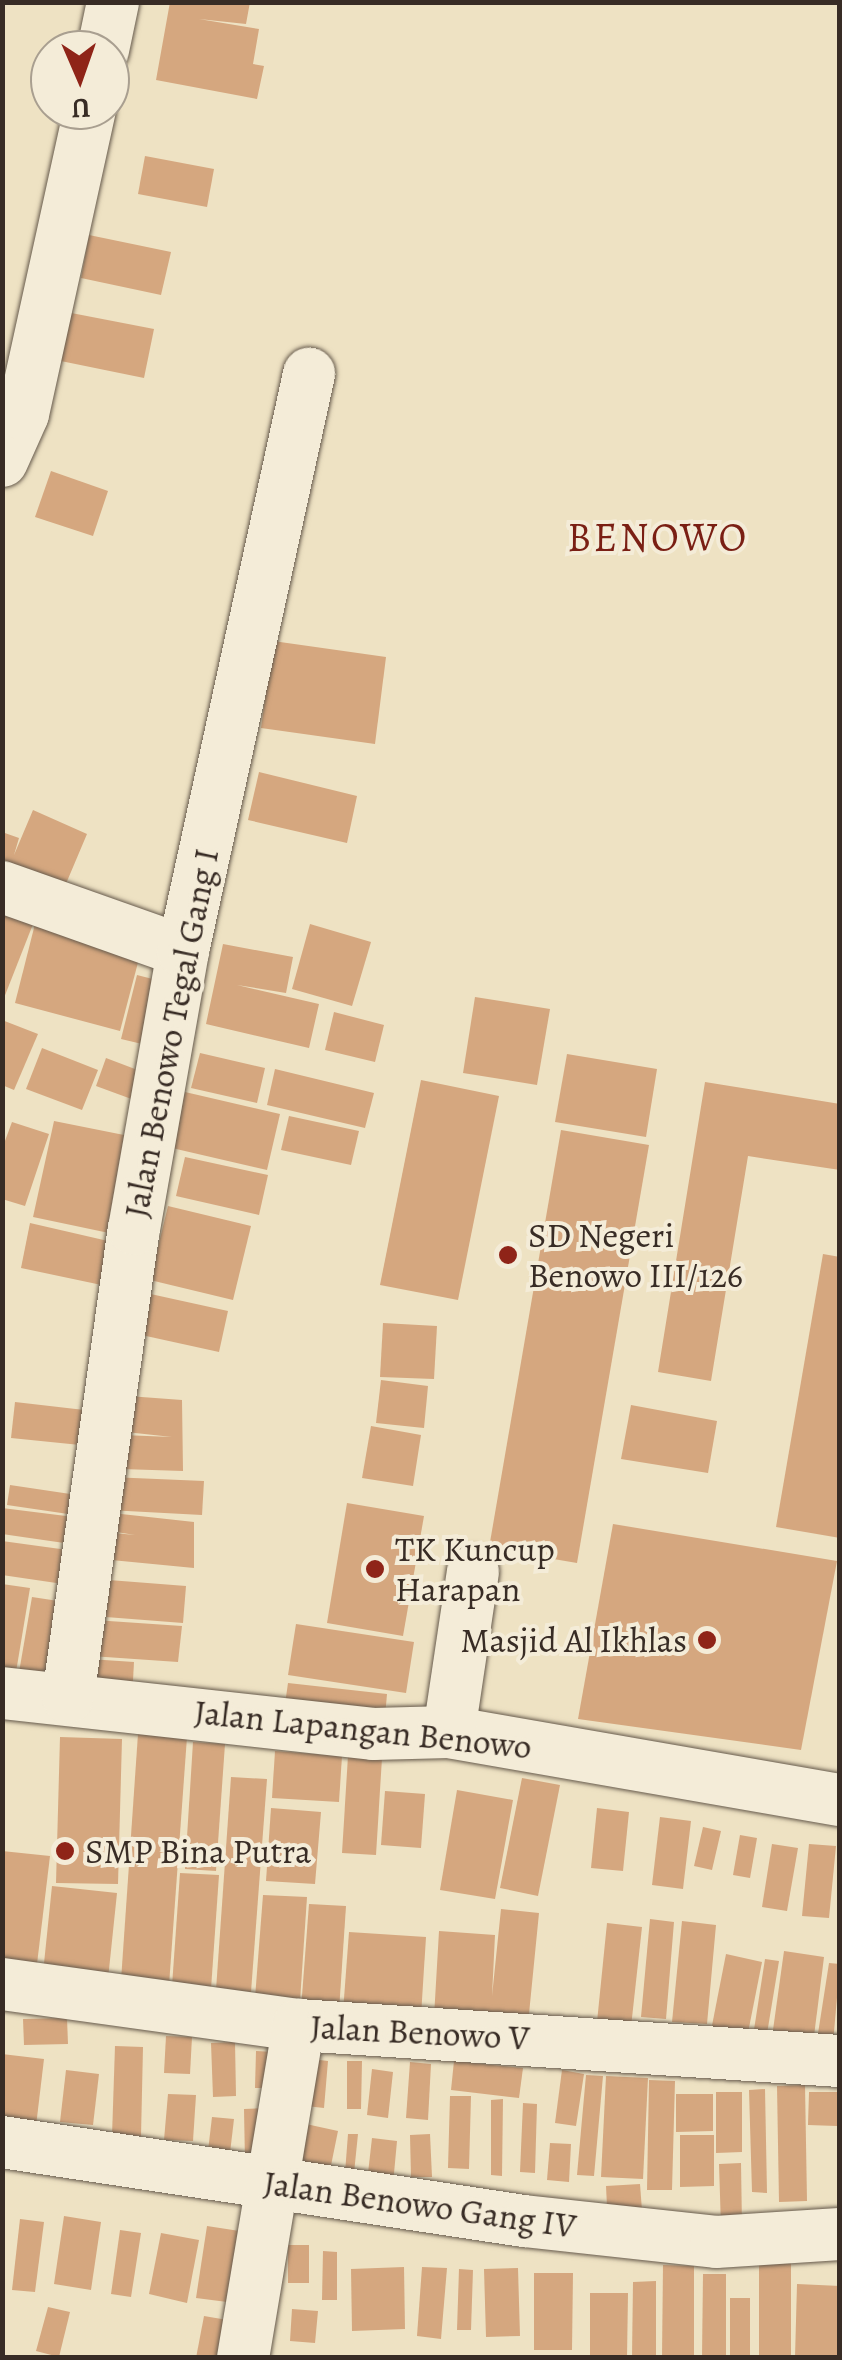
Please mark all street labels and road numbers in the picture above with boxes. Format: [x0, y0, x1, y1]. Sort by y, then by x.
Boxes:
street label: Jalan Benowo Tegal Gang I [115, 845, 227, 1221]
street label: Jalan Lapangan Benowo [192, 1690, 534, 1768]
street label: Jalan Benowo V [309, 2005, 531, 2059]
street label: Jalan Benowo Gang IV [261, 2161, 579, 2247]

